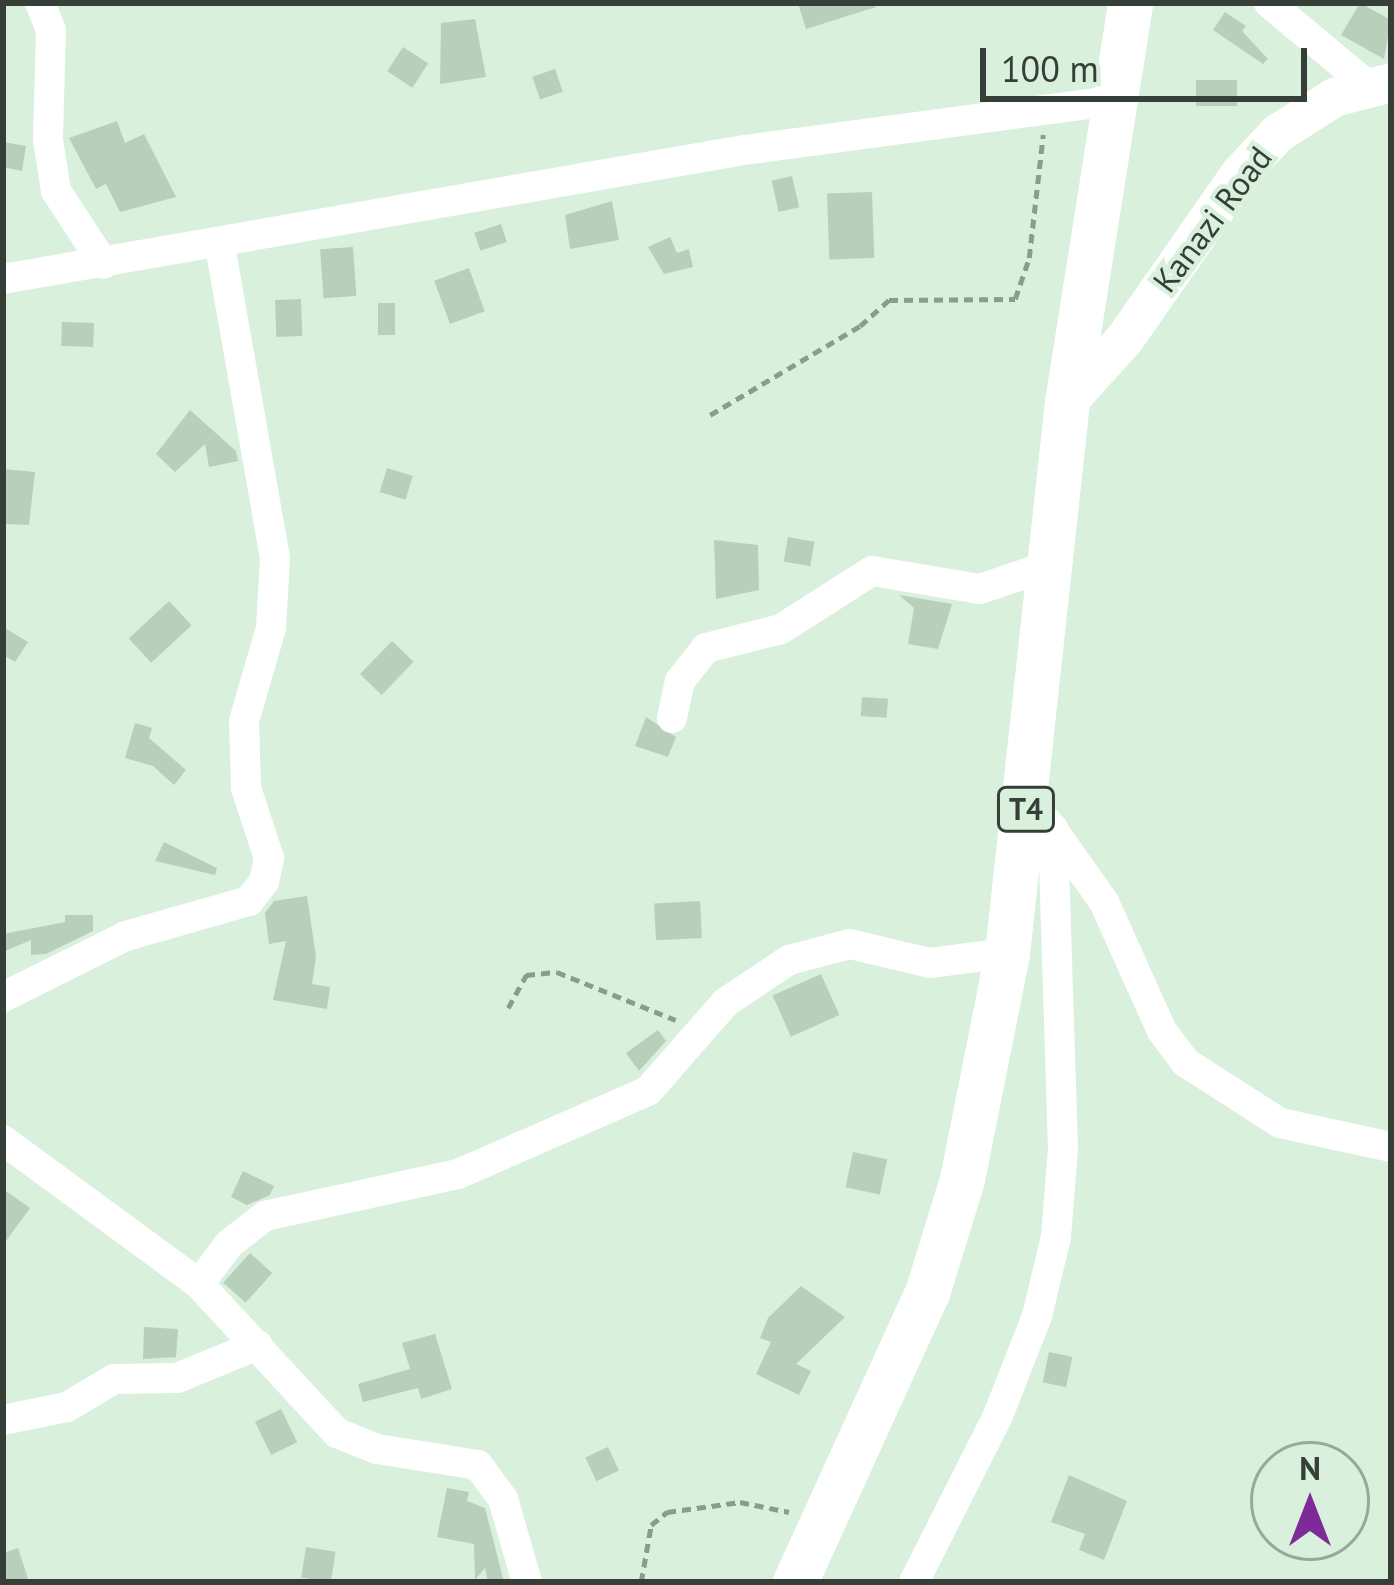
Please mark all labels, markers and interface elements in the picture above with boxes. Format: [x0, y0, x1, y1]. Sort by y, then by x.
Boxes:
scale bar [986, 24, 1313, 98]
text: 100 m [1001, 45, 1099, 92]
street label: Kanazi Road [1144, 138, 1280, 300]
road number: T4 [996, 785, 1056, 833]
north arrow [1250, 1441, 1370, 1561]
text: N [1299, 1446, 1321, 1489]

